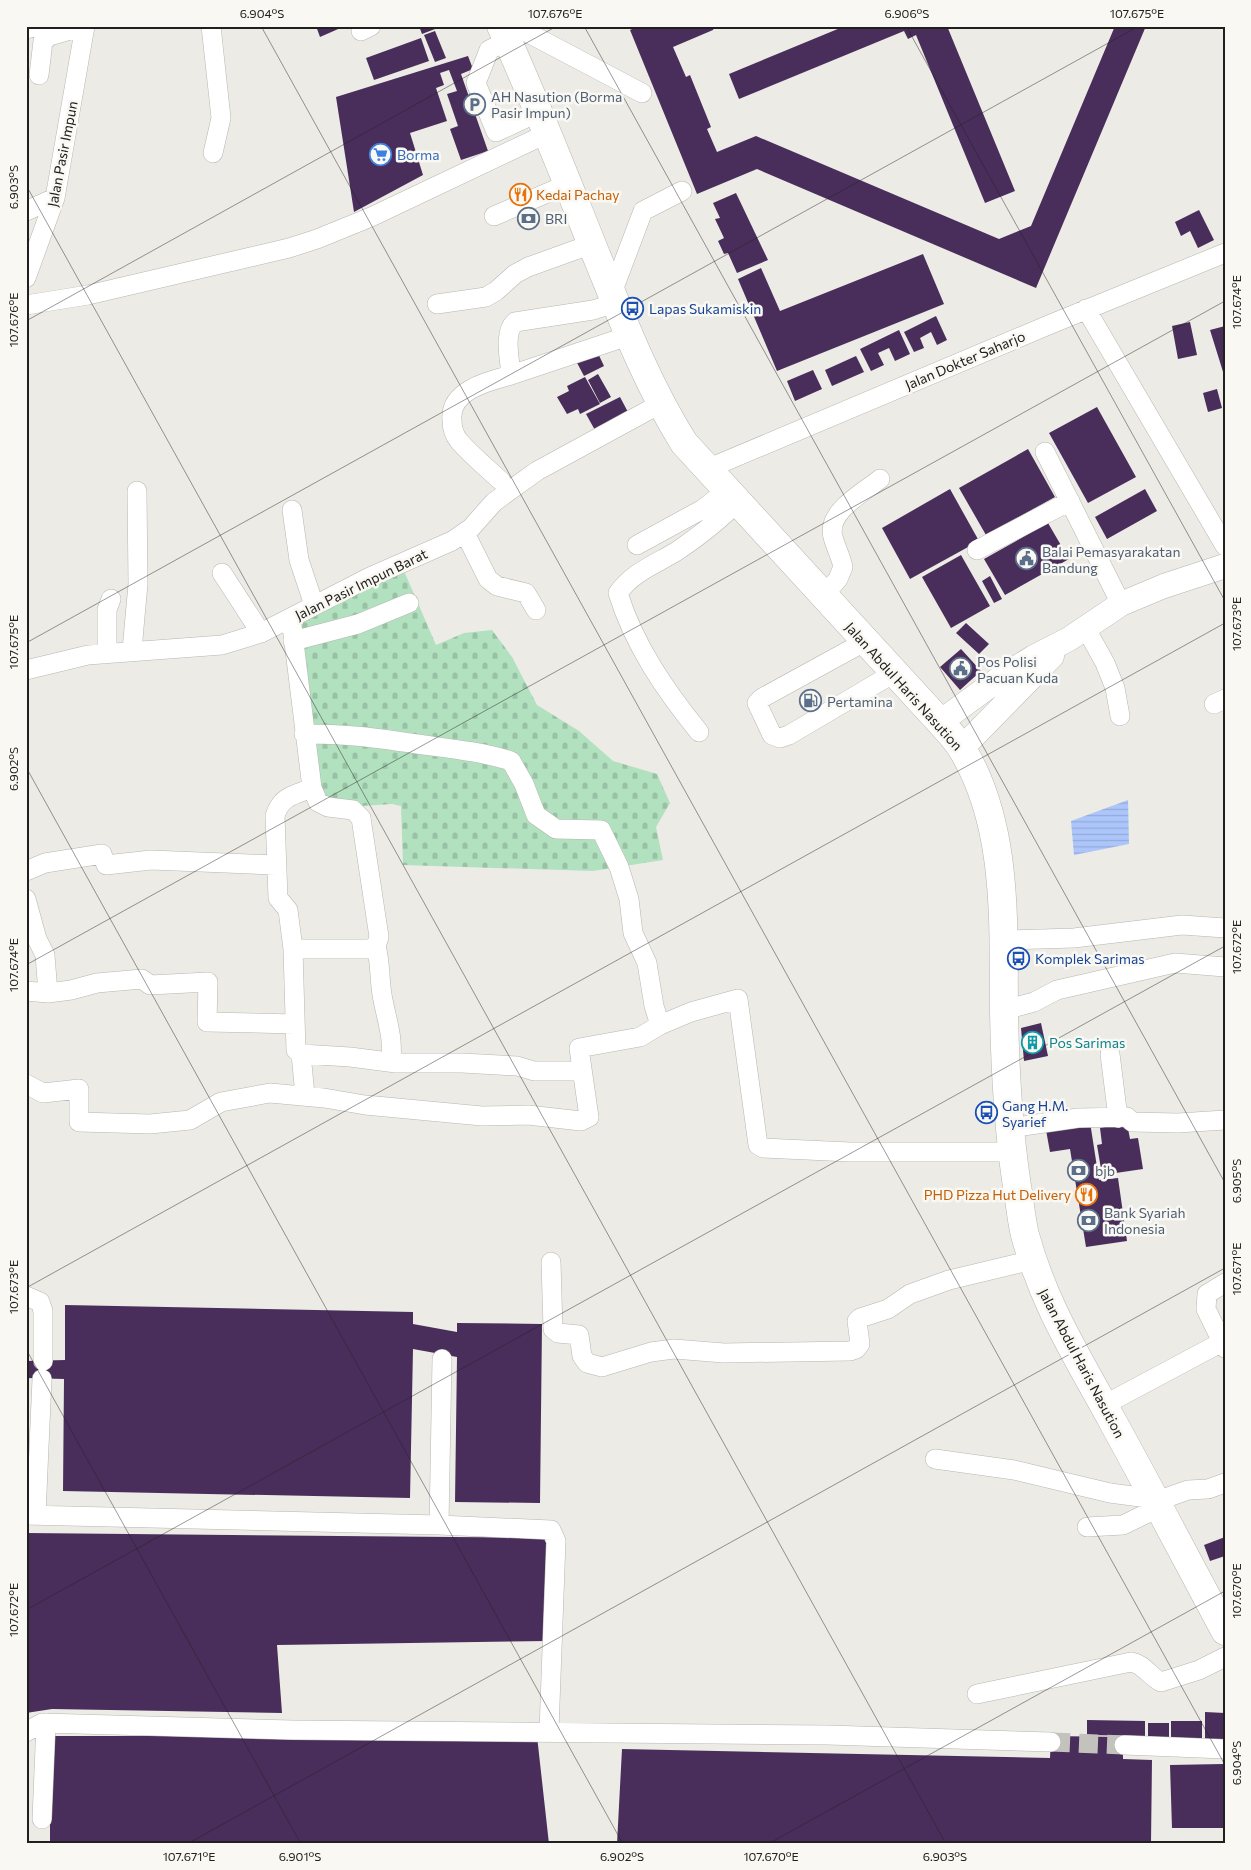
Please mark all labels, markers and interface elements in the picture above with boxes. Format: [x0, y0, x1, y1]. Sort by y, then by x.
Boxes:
text: 6.904°S [240, 6, 284, 20]
text: 107.676°E [528, 6, 582, 20]
text: 6.906°S [885, 6, 929, 20]
text: 107.675°E [1110, 6, 1164, 20]
place label: AH Nasution (Borma Pasir Impun) [491, 88, 622, 121]
parking icon: AH Nasution (Borma Pasir Impun) [463, 92, 487, 116]
street label: Jalan Pasir Impun [43, 100, 81, 208]
supermarket icon: Borma [369, 142, 393, 166]
place label: Borma [397, 146, 440, 163]
text: 6.903°S [6, 165, 20, 209]
restaurant icon: Kedai Pachay [508, 182, 532, 206]
place label: Kedai Pachay [536, 186, 619, 203]
bank icon: BRI [517, 206, 541, 230]
place label: BRI [545, 210, 567, 227]
text: 107.674°E [1229, 275, 1243, 329]
text: 107.676°E [6, 293, 20, 347]
bus stop icon: Lapas Sukamiskin [621, 296, 645, 320]
place label: Lapas Sukamiskin [649, 300, 761, 317]
street label: Jalan Dokter Saharjo [902, 327, 1028, 393]
place label: Balai Pemasyarakatan Bandung [1042, 543, 1180, 576]
street label: Jalan Pasir Impun Barat [292, 544, 430, 623]
public building icon: Balai Pemasyarakatan Bandung [1014, 547, 1038, 571]
text: 107.673°E [1229, 597, 1243, 651]
text: 107.675°E [6, 615, 20, 669]
street label: Jalan Abdul Haris Nasution [842, 618, 966, 754]
place label: Pos Polisi Pacuan Kuda [977, 653, 1058, 686]
public building icon: Pos Polisi Pacuan Kuda [949, 657, 973, 681]
fuel station icon: Pertamina [799, 689, 823, 713]
place label: Pertamina [827, 693, 893, 710]
text: 6.902°S [6, 747, 20, 791]
text: 107.672°E [1229, 920, 1243, 974]
text: 107.674°E [6, 938, 20, 992]
bus stop icon: Komplek Sarimas [1007, 946, 1031, 970]
place label: Komplek Sarimas [1035, 950, 1145, 967]
building icon: Pos Sarimas [1021, 1030, 1045, 1054]
place label: Pos Sarimas [1049, 1034, 1125, 1051]
place label: Gang H.M. Syarief [1002, 1097, 1068, 1130]
bus stop icon: Gang H.M. Syarief [974, 1101, 998, 1125]
bank icon: bjb [1067, 1158, 1091, 1182]
text: 6.905°S [1229, 1159, 1243, 1203]
place label: bjb [1095, 1162, 1115, 1179]
restaurant icon: PHD Pizza Hut Delivery [1075, 1182, 1099, 1206]
place label: PHD Pizza Hut Delivery [924, 1186, 1071, 1203]
place label: Bank Syariah Indonesia [1104, 1204, 1186, 1237]
bank icon: Bank Syariah Indonesia [1076, 1208, 1100, 1232]
text: 107.671°E [1229, 1243, 1243, 1295]
text: 107.673°E [6, 1260, 20, 1314]
street label: Jalan Abdul Haris Nasution [1035, 1285, 1129, 1441]
text: 107.670°E [1229, 1563, 1243, 1619]
text: 107.672°E [6, 1583, 20, 1637]
text: 6.904°S [1229, 1741, 1243, 1785]
text: 107.671°E [163, 1849, 215, 1863]
text: 6.901°S [279, 1849, 321, 1863]
text: 6.902°S [600, 1849, 644, 1863]
text: 107.670°E [743, 1849, 799, 1863]
text: 6.903°S [923, 1849, 967, 1863]

